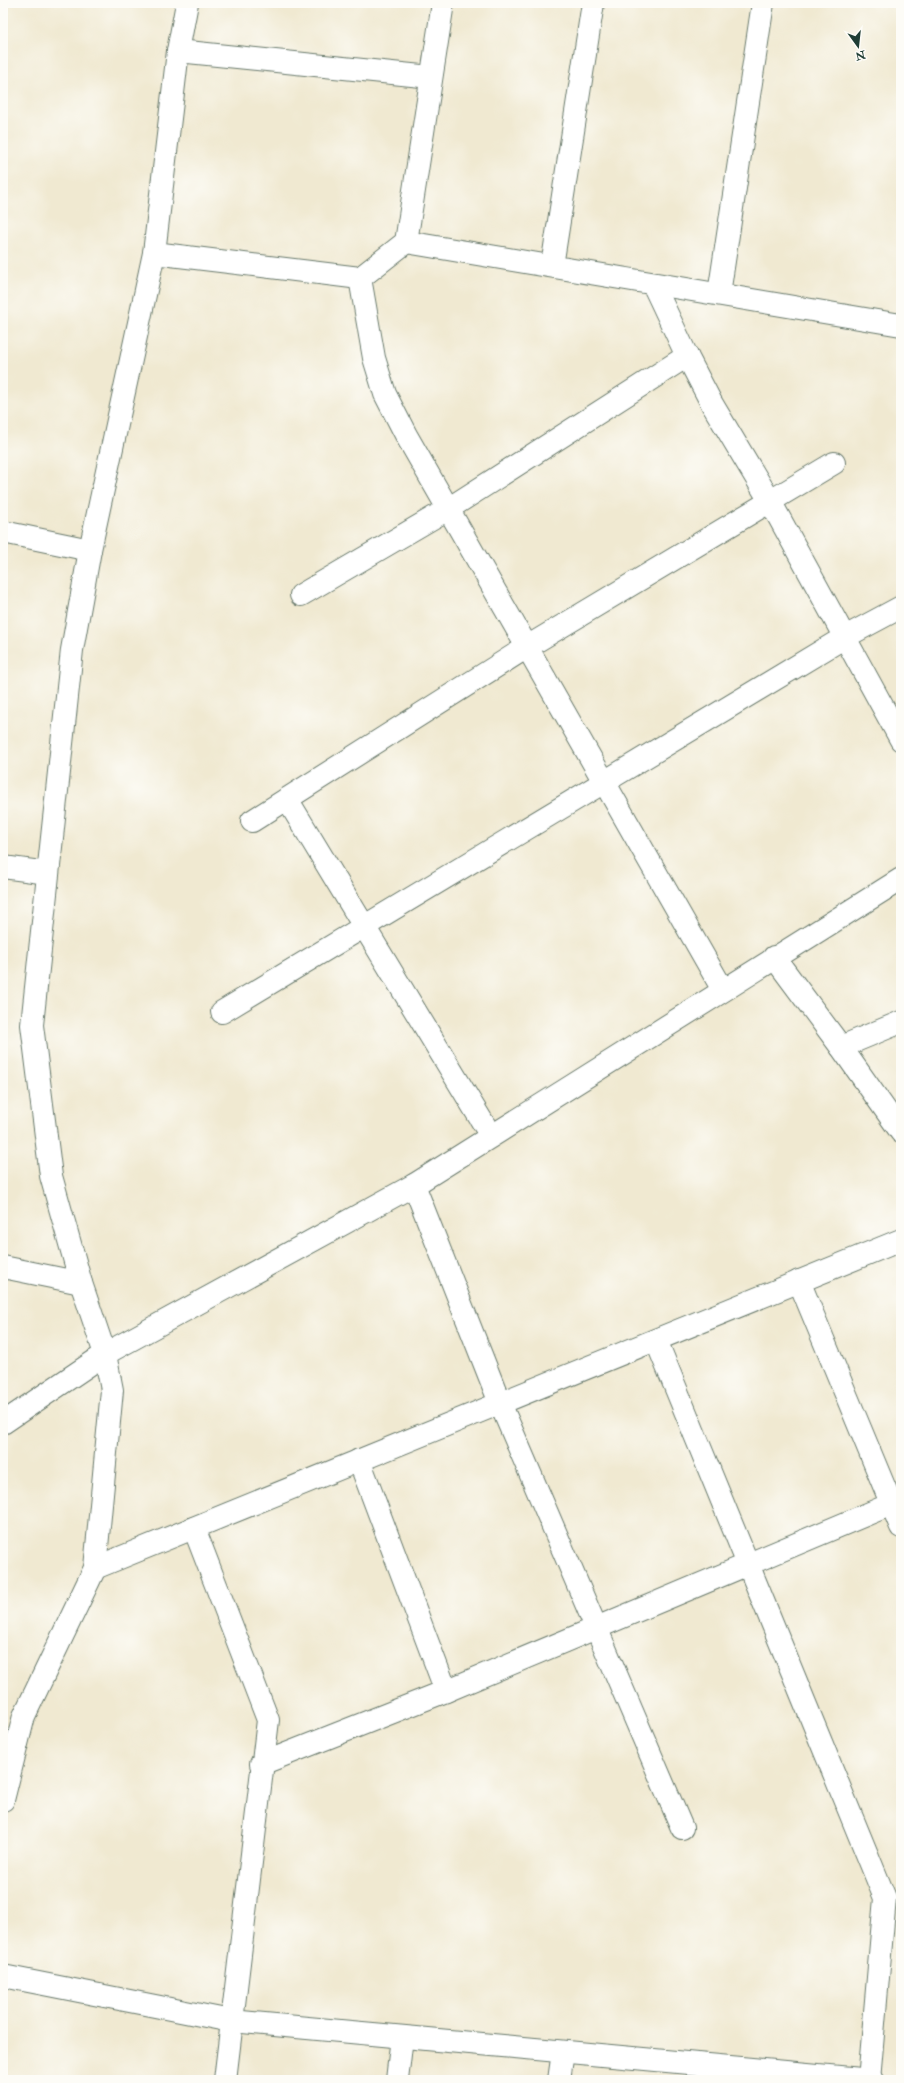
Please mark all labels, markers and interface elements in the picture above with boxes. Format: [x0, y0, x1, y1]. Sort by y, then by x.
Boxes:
north arrow [838, 26, 878, 66]
text: N [853, 47, 868, 63]

